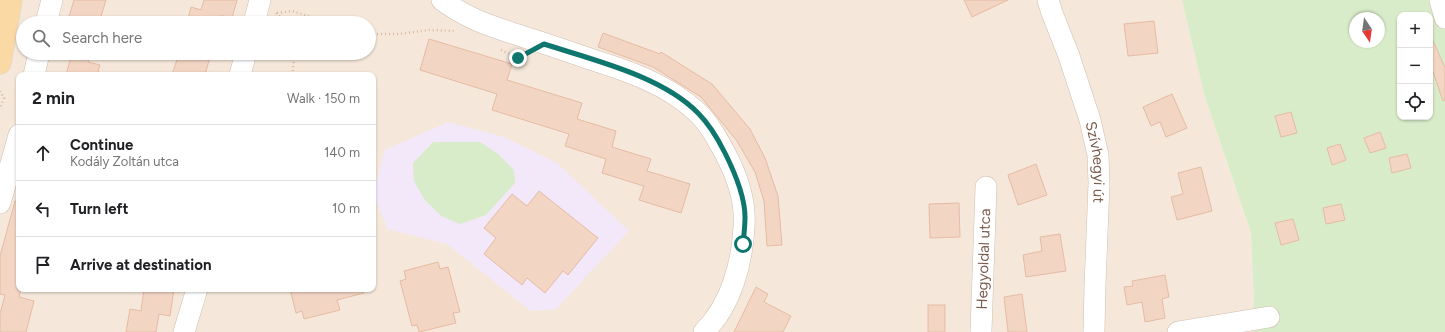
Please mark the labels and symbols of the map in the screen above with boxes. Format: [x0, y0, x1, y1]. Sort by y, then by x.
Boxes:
north arrow [1349, 12, 1385, 48]
route end [509, 49, 527, 67]
street label: Szívhegyi út [1082, 120, 1108, 204]
street label: Hegyoldal utca [973, 208, 994, 310]
route start [734, 235, 752, 253]

